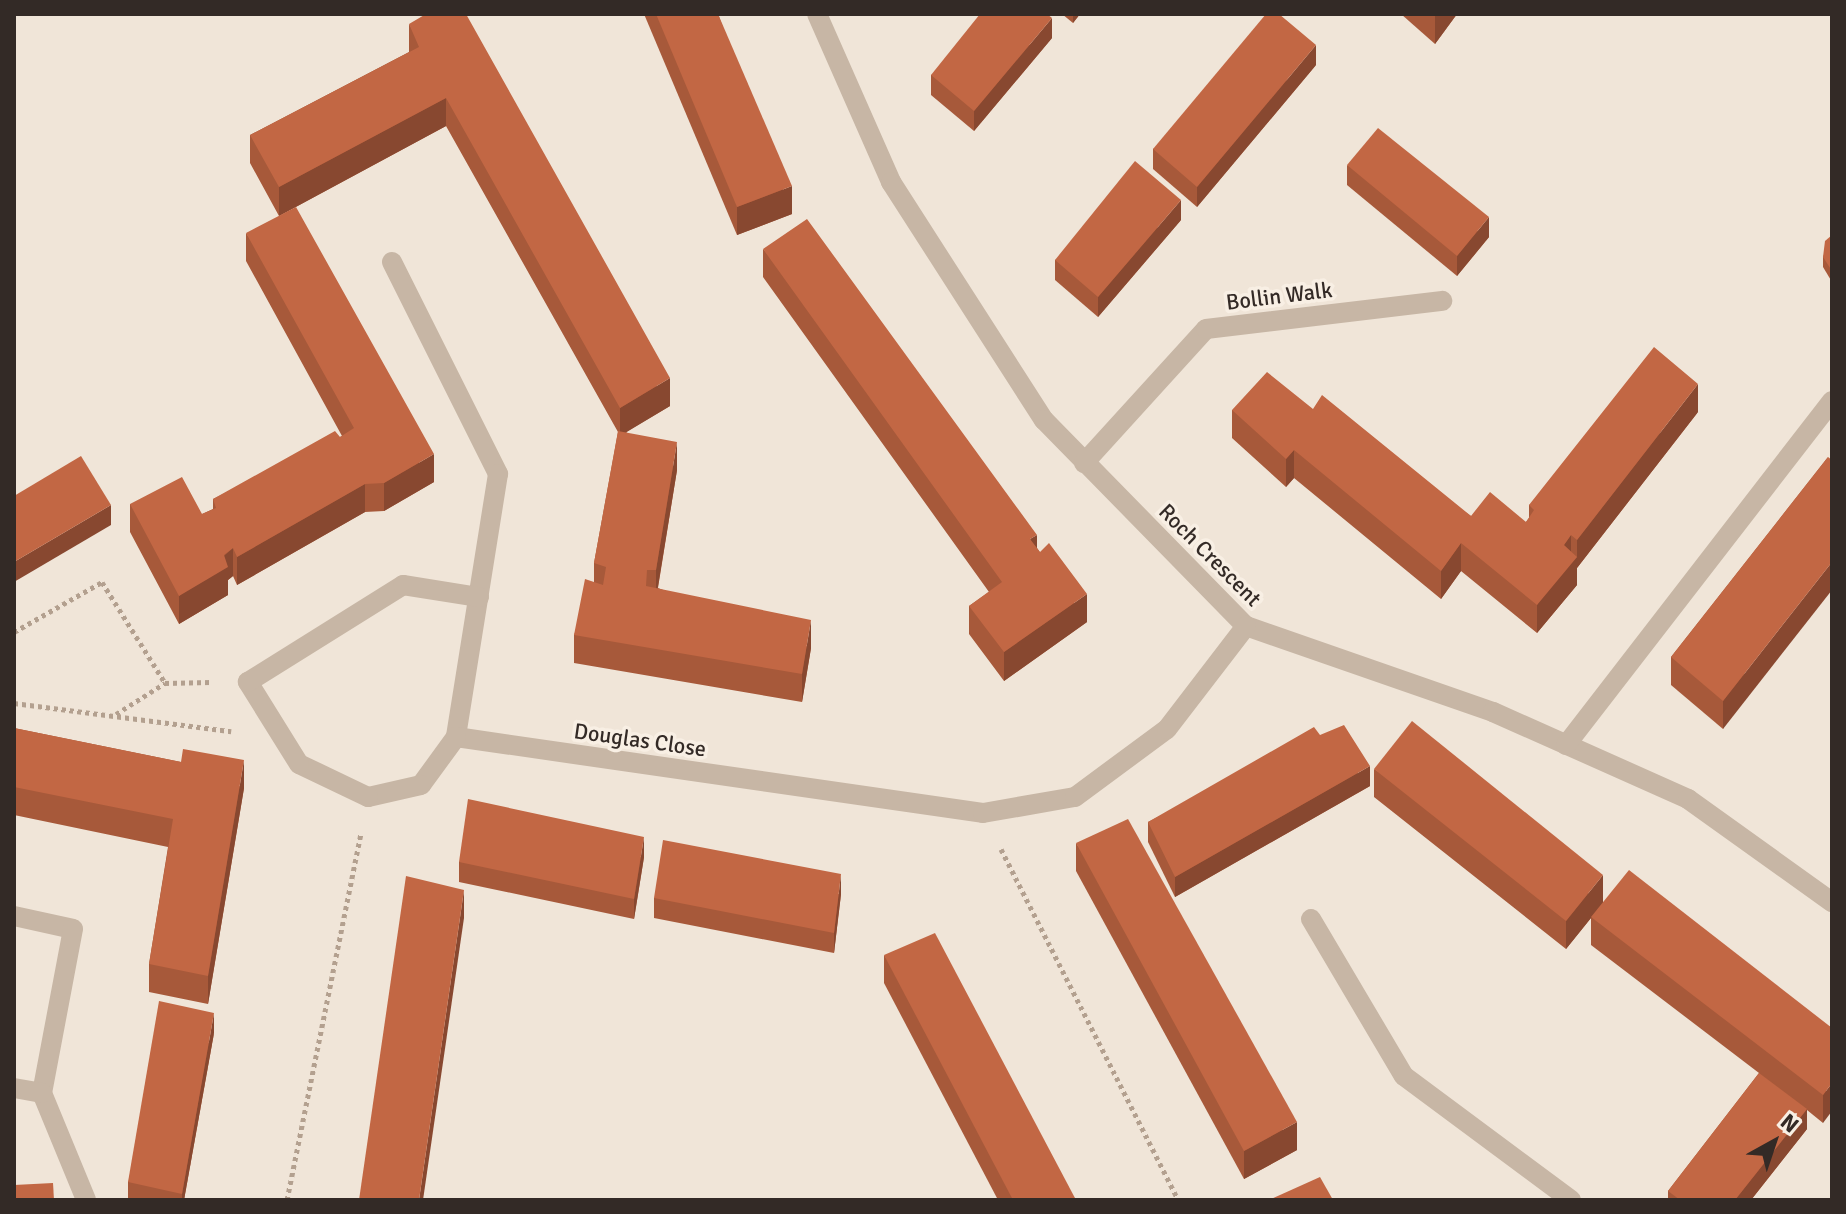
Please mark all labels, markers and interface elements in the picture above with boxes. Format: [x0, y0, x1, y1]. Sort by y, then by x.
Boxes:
street label: Bollin Walk [1224, 276, 1334, 316]
street label: Roch Crescent [1153, 498, 1267, 612]
street label: Douglas Close [572, 718, 708, 762]
north arrow [1734, 1102, 1814, 1182]
text: N [1775, 1108, 1804, 1138]

